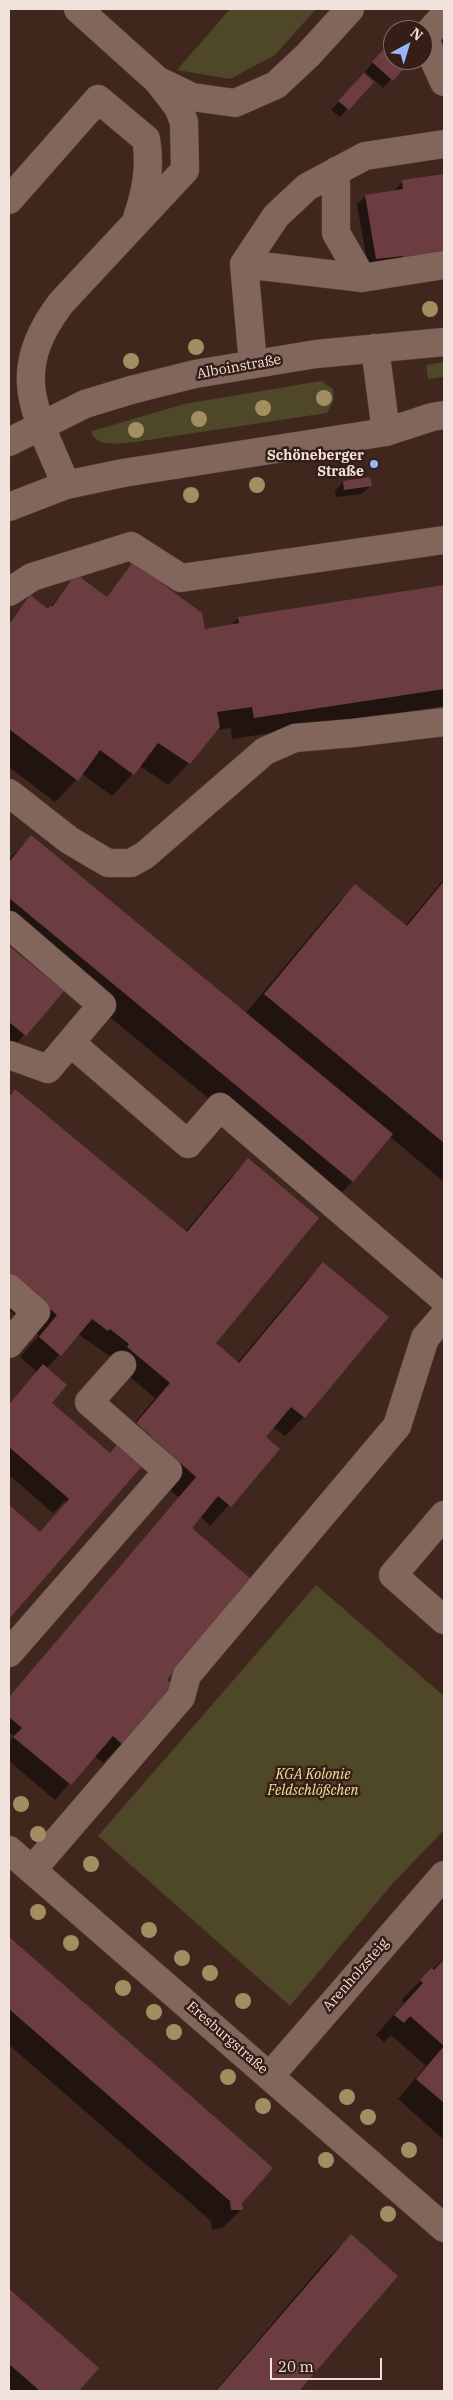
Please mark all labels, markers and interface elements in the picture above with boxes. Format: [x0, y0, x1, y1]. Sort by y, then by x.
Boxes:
north arrow [383, 20, 433, 70]
text: N [407, 24, 427, 45]
street label: Alboinstraße [195, 351, 283, 383]
place label: Schöneberger Straße [267, 448, 364, 481]
marker: Schöneberger Straße [368, 458, 380, 470]
park label: KGA Kolonie Feldschlößchen [268, 1767, 358, 1800]
street label: Arenholzsteig [320, 1935, 392, 2015]
street label: Eresburgstraße [183, 1998, 271, 2078]
scale bar [273, 2348, 386, 2380]
text: 20 m [278, 2357, 314, 2376]

